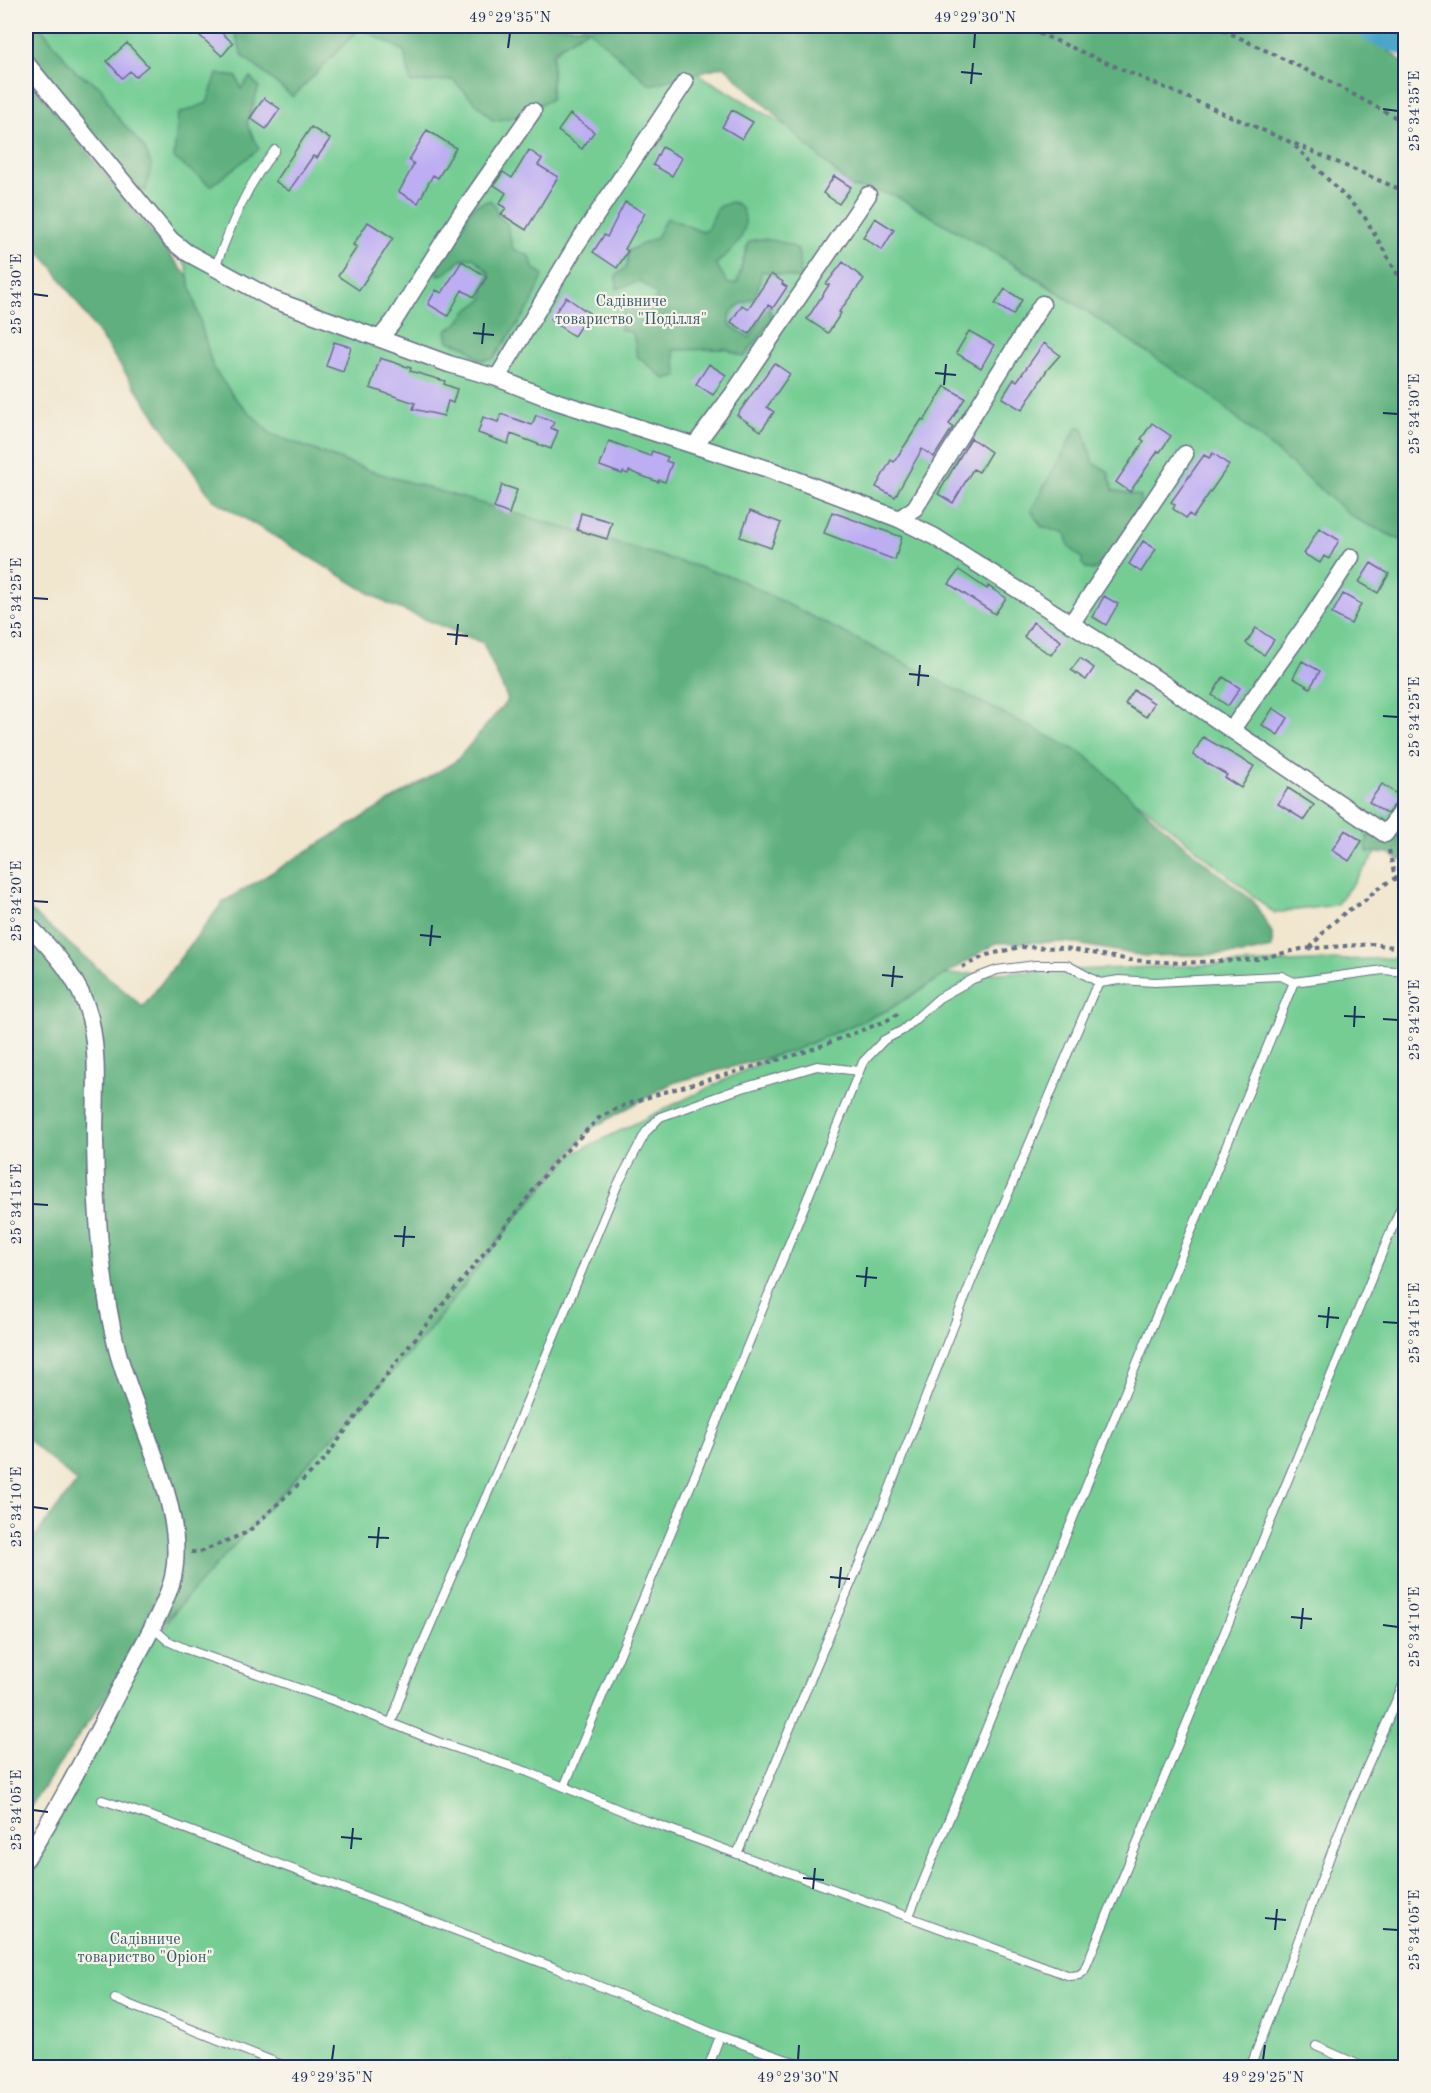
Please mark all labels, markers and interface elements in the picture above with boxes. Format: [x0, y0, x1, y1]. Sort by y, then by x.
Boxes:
text: 49°29'35"N [469, 11, 551, 26]
text: 49°29'30"N [934, 11, 1016, 26]
text: 25°34'35"E [1408, 71, 1423, 151]
text: 25°34'30"E [10, 254, 25, 334]
park label: Садівниче товариство "Поділля" [555, 294, 707, 328]
text: 25°34'30"E [1408, 374, 1423, 454]
text: 25°34'25"E [10, 558, 25, 638]
text: 25°34'25"E [1408, 677, 1423, 757]
text: 25°34'20"E [10, 861, 25, 941]
text: 25°34'20"E [1408, 980, 1423, 1060]
text: 25°34'15"E [10, 1164, 25, 1244]
text: 25°34'15"E [1408, 1283, 1423, 1363]
text: 25°34'10"E [10, 1467, 25, 1547]
text: 25°34'10"E [1408, 1587, 1423, 1667]
text: 25°34'05"E [10, 1770, 25, 1850]
text: 25°34'05"E [1408, 1890, 1423, 1970]
park label: Садівниче товариство "Оріон" [77, 1932, 213, 1966]
text: 49°29'35"N [291, 2071, 373, 2086]
text: 49°29'30"N [757, 2071, 839, 2086]
text: 49°29'25"N [1222, 2071, 1304, 2086]

